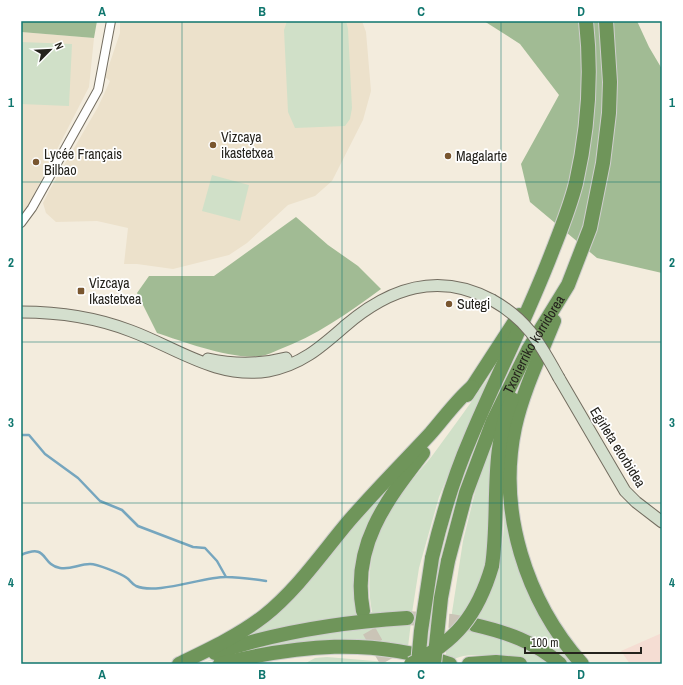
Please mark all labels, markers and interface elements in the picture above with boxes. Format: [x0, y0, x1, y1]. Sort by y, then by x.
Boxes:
text: A [98, 3, 106, 20]
text: B [258, 3, 266, 20]
text: C [417, 3, 425, 20]
text: D [577, 3, 585, 20]
north arrow [30, 30, 70, 70]
text: N [51, 40, 67, 52]
text: 1 [8, 94, 14, 111]
text: 1 [669, 94, 675, 111]
place label: Vizcaya ikastetxea [221, 128, 274, 162]
marker: Vizcaya ikastetxea [208, 140, 218, 150]
place label: Lycée Français Bilbao [44, 145, 122, 179]
place label: Magalarte [456, 147, 507, 165]
marker: Magalarte [443, 151, 453, 161]
marker: Lycée Français Bilbao [31, 157, 41, 167]
text: 2 [8, 254, 14, 271]
text: 2 [669, 254, 675, 271]
place label: Vizcaya Ikastetxea [89, 274, 142, 308]
marker: Vizcaya Ikastetxea [76, 286, 86, 296]
street label: Txorierriko korridorea [499, 291, 569, 397]
place label: Sutegi [457, 295, 490, 313]
marker: Sutegi [444, 299, 454, 309]
street label: Egirleta etorbidea [586, 404, 650, 491]
text: 3 [8, 414, 14, 431]
text: 3 [669, 414, 675, 431]
text: 4 [8, 574, 14, 591]
text: 4 [669, 574, 675, 591]
scale bar [525, 629, 641, 655]
text: 100 m [531, 635, 558, 651]
text: A [98, 666, 106, 683]
text: B [258, 666, 266, 683]
text: C [417, 666, 425, 683]
text: D [577, 666, 585, 683]

